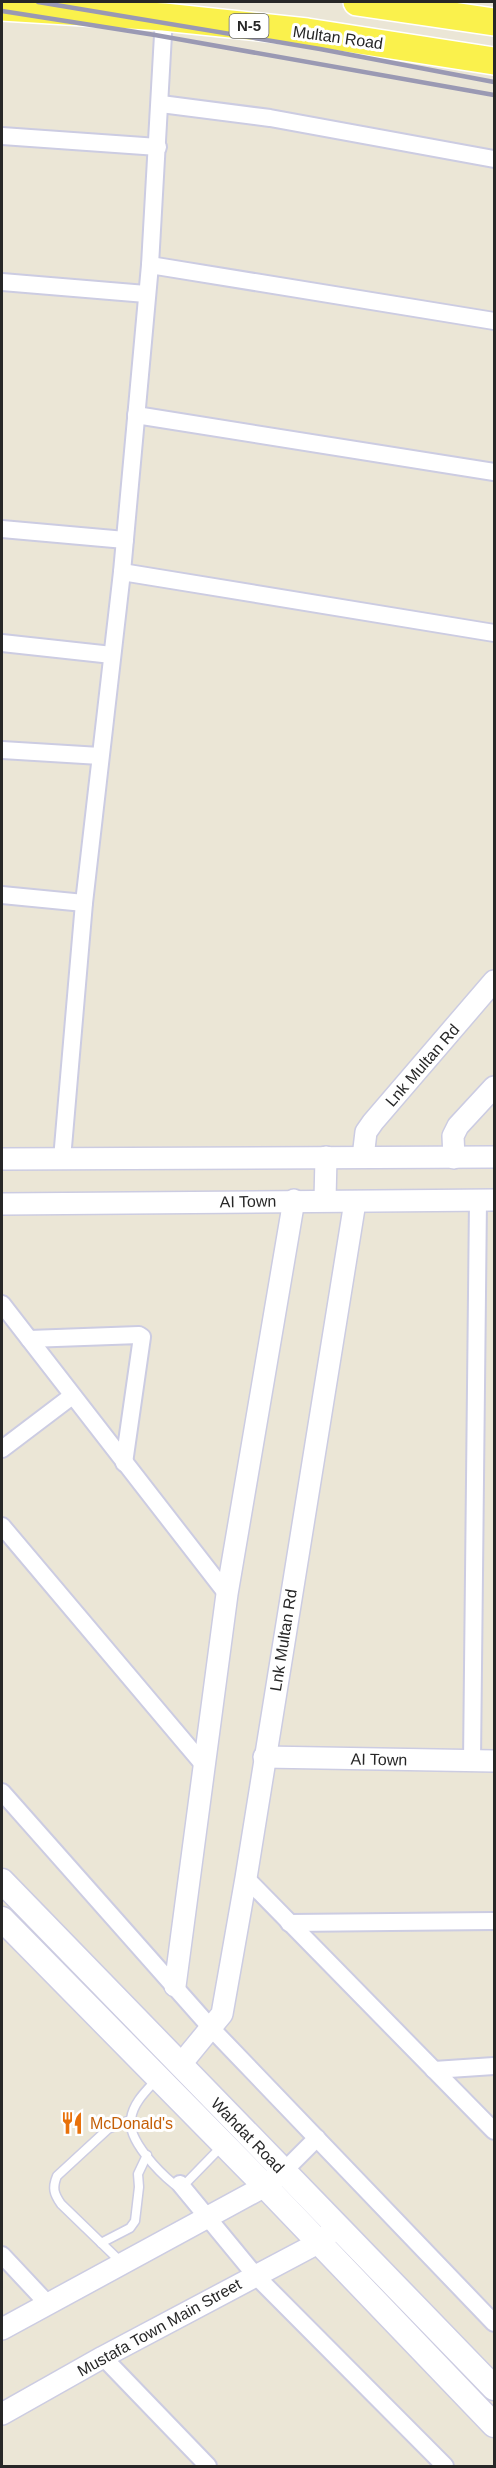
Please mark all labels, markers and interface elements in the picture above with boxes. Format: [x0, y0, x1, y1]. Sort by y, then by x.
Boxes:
road number: N-5 [230, 14, 268, 38]
street label: Multan Road [292, 23, 384, 52]
street label: Lnk Multan Rd [382, 1021, 463, 1110]
street label: AI Town [220, 1193, 276, 1210]
street label: Lnk Multan Rd [267, 1588, 300, 1692]
street label: AI Town [351, 1751, 407, 1768]
street label: Wahdat Road [208, 2094, 288, 2176]
restaurant icon: McDonald's [59, 2110, 85, 2136]
place label: McDonald's [90, 2115, 173, 2132]
street label: Mustafa Town Main Street [74, 2275, 245, 2380]

